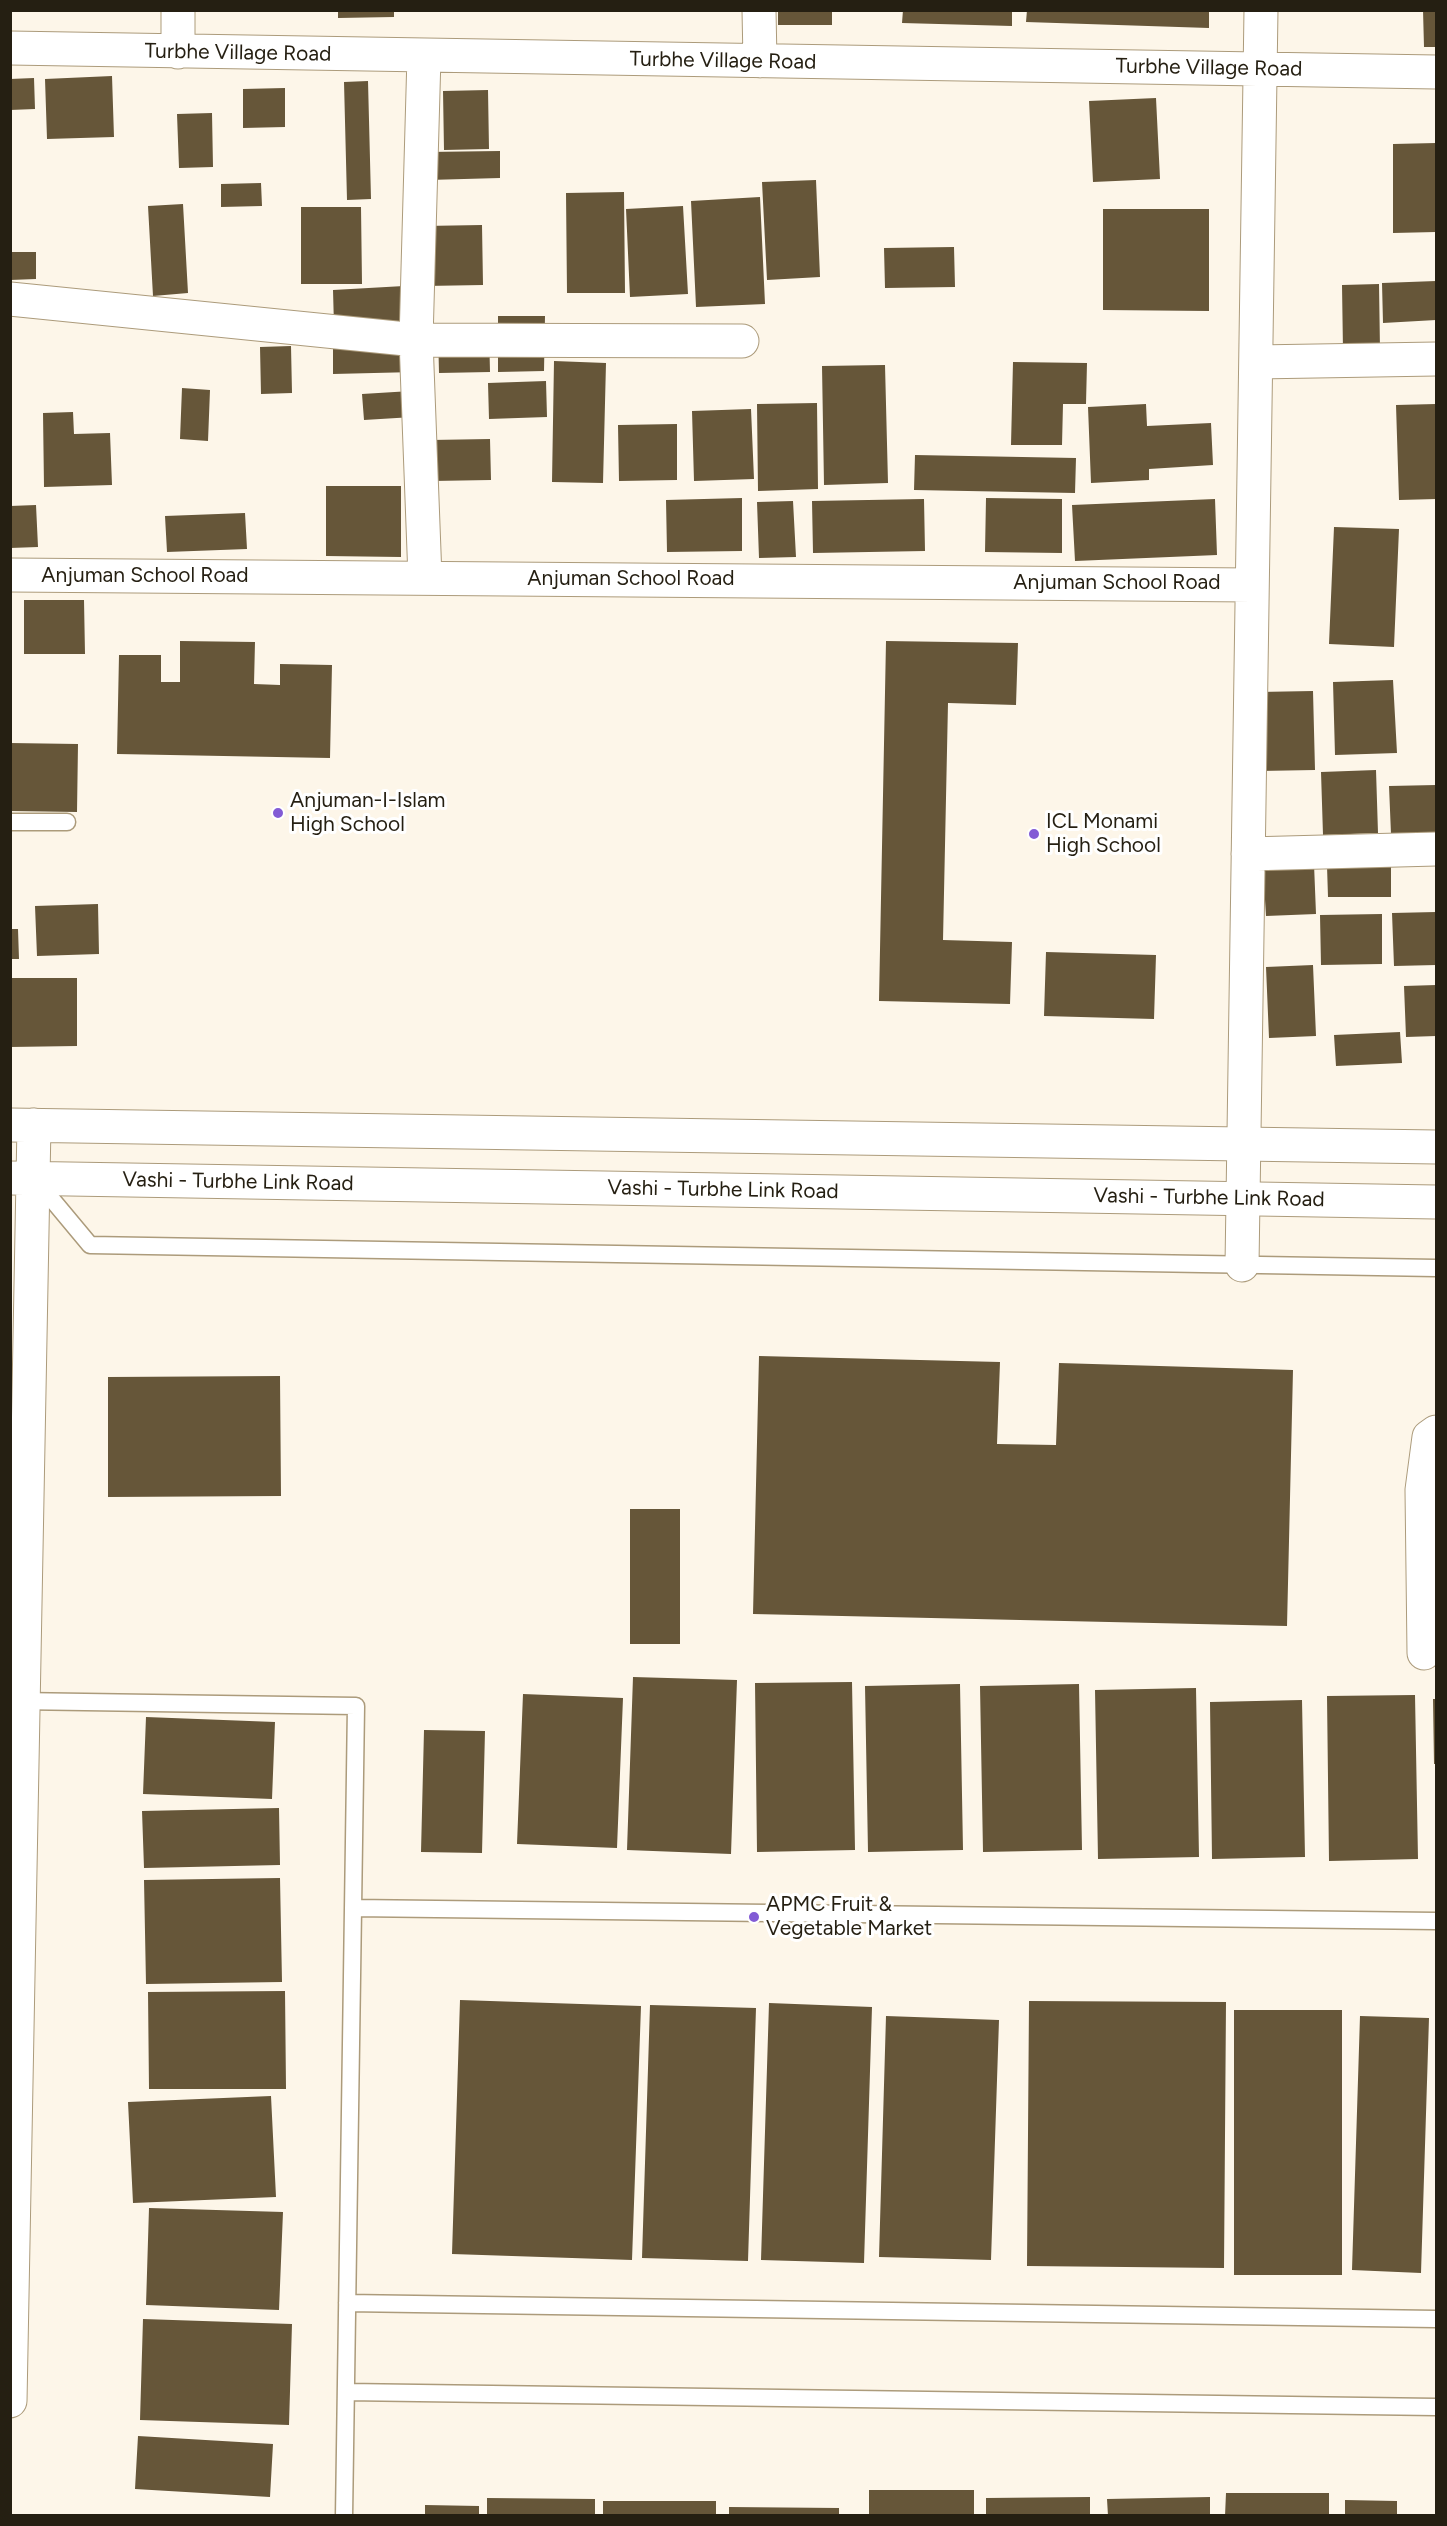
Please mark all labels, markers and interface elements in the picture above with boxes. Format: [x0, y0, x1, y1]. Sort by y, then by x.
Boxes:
street label: Turbhe Village Road [144, 39, 332, 67]
street label: Turbhe Village Road [629, 47, 817, 75]
street label: Turbhe Village Road [1115, 54, 1303, 82]
street label: Anjuman School Road [41, 563, 249, 589]
street label: Anjuman School Road [527, 566, 735, 592]
street label: Anjuman School Road [1013, 570, 1221, 596]
place label: Anjuman-I-Islam High School [290, 788, 445, 838]
marker: Anjuman-I-Islam High School [271, 806, 285, 820]
place label: ICL Monami High School [1046, 809, 1161, 859]
marker: ICL Monami High School [1027, 827, 1041, 841]
street label: Vashi - Turbhe Link Road [122, 1167, 354, 1197]
street label: Vashi - Turbhe Link Road [607, 1175, 839, 1205]
street label: Vashi - Turbhe Link Road [1093, 1183, 1325, 1213]
place label: APMC Fruit & Vegetable Market [766, 1892, 932, 1942]
marker: APMC Fruit & Vegetable Market [747, 1910, 761, 1924]

